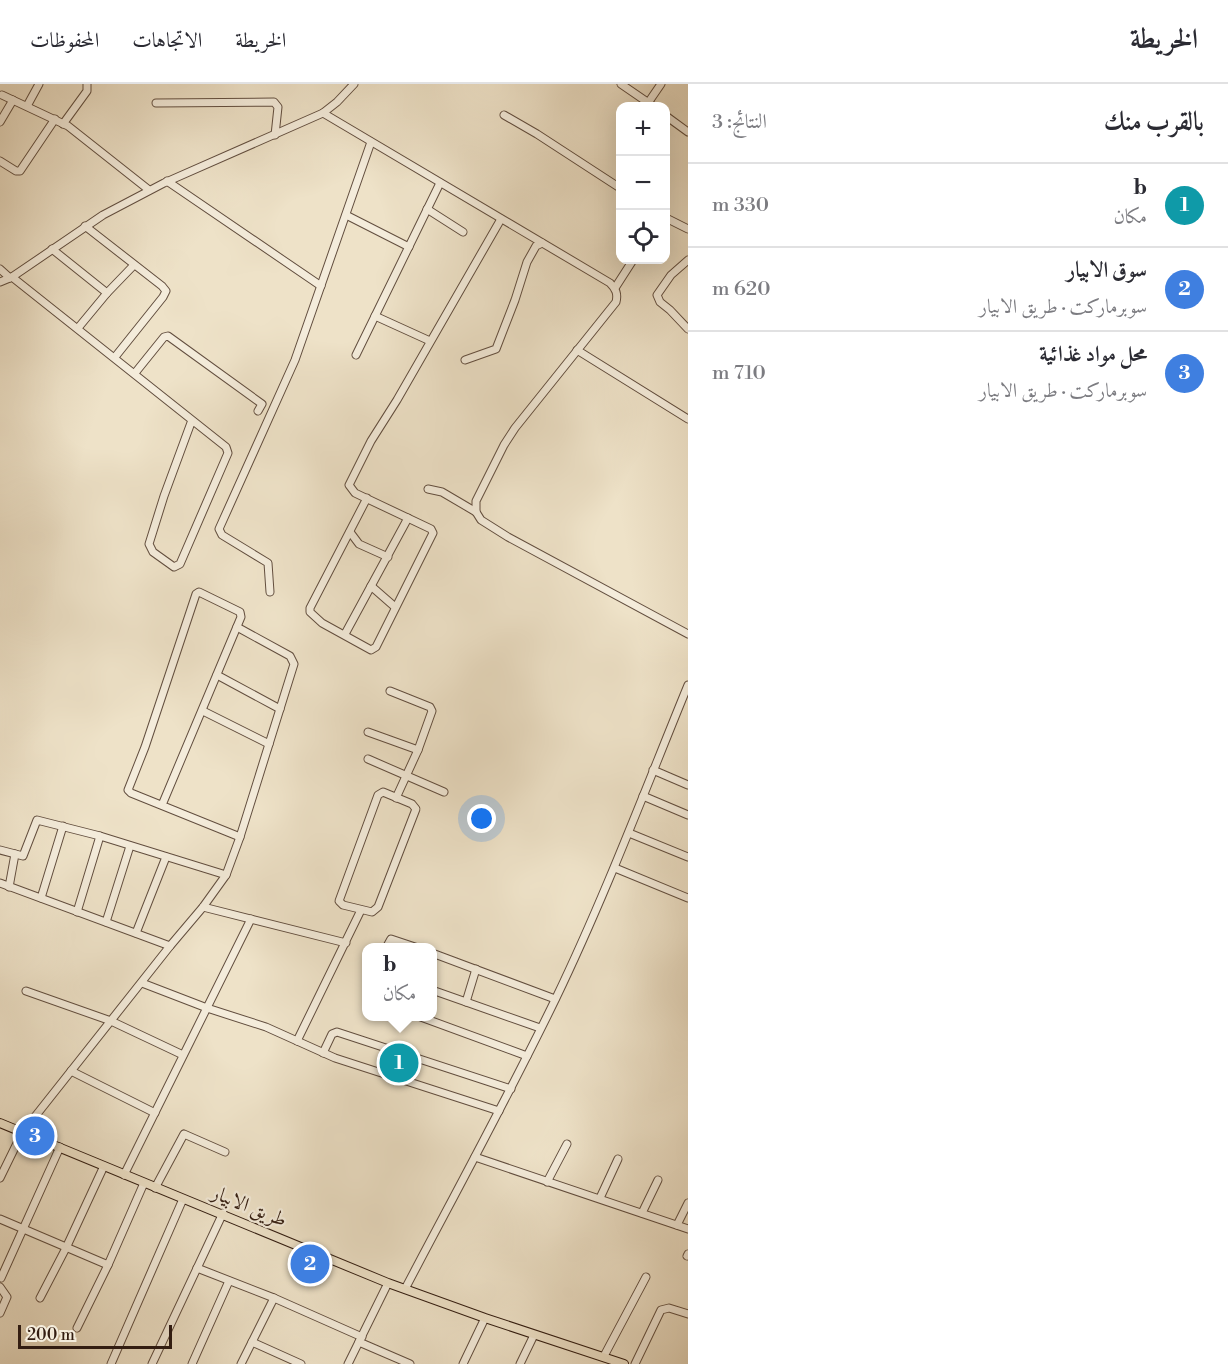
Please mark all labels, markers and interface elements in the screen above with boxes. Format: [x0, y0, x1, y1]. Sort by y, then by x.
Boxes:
text: الخريطة [1130, 22, 1198, 57]
text: المحفوظات [30, 28, 99, 54]
text: الاتجاهات [132, 28, 202, 54]
text: الخريطة [235, 28, 286, 54]
map controls [616, 102, 670, 264]
button: + [616, 102, 670, 156]
text: بالقرب منك [1104, 106, 1204, 138]
text: النتائج: 3 [712, 110, 767, 135]
button: − [616, 156, 670, 210]
text: b [1133, 174, 1147, 201]
text: 330 m [712, 193, 769, 218]
text: 1 [1180, 193, 1189, 218]
text: مكان [1113, 205, 1147, 230]
button: locate [616, 210, 670, 264]
text: سوق الابيار [1066, 257, 1147, 284]
text: 620 m [712, 277, 770, 302]
text: 2 [1178, 277, 1191, 302]
text: سوبرماركت · طريق الابيار [979, 295, 1147, 320]
text: محل مواد غذائية [1039, 341, 1147, 368]
text: 710 m [712, 361, 766, 386]
text: 3 [1178, 361, 1191, 386]
text: سوبرماركت · طريق الابيار [979, 379, 1147, 404]
your location [467, 804, 496, 833]
popup [362, 943, 437, 1021]
text: b [383, 951, 397, 978]
text: مكان [383, 982, 416, 1007]
pin: 1 [380, 1040, 418, 1086]
pin: 3 [15, 1114, 54, 1158]
street label: طريق الابيار [206, 1180, 290, 1233]
pin: 2 [290, 1242, 330, 1286]
scale bar [18, 1322, 172, 1350]
text: 200 m [27, 1325, 75, 1345]

